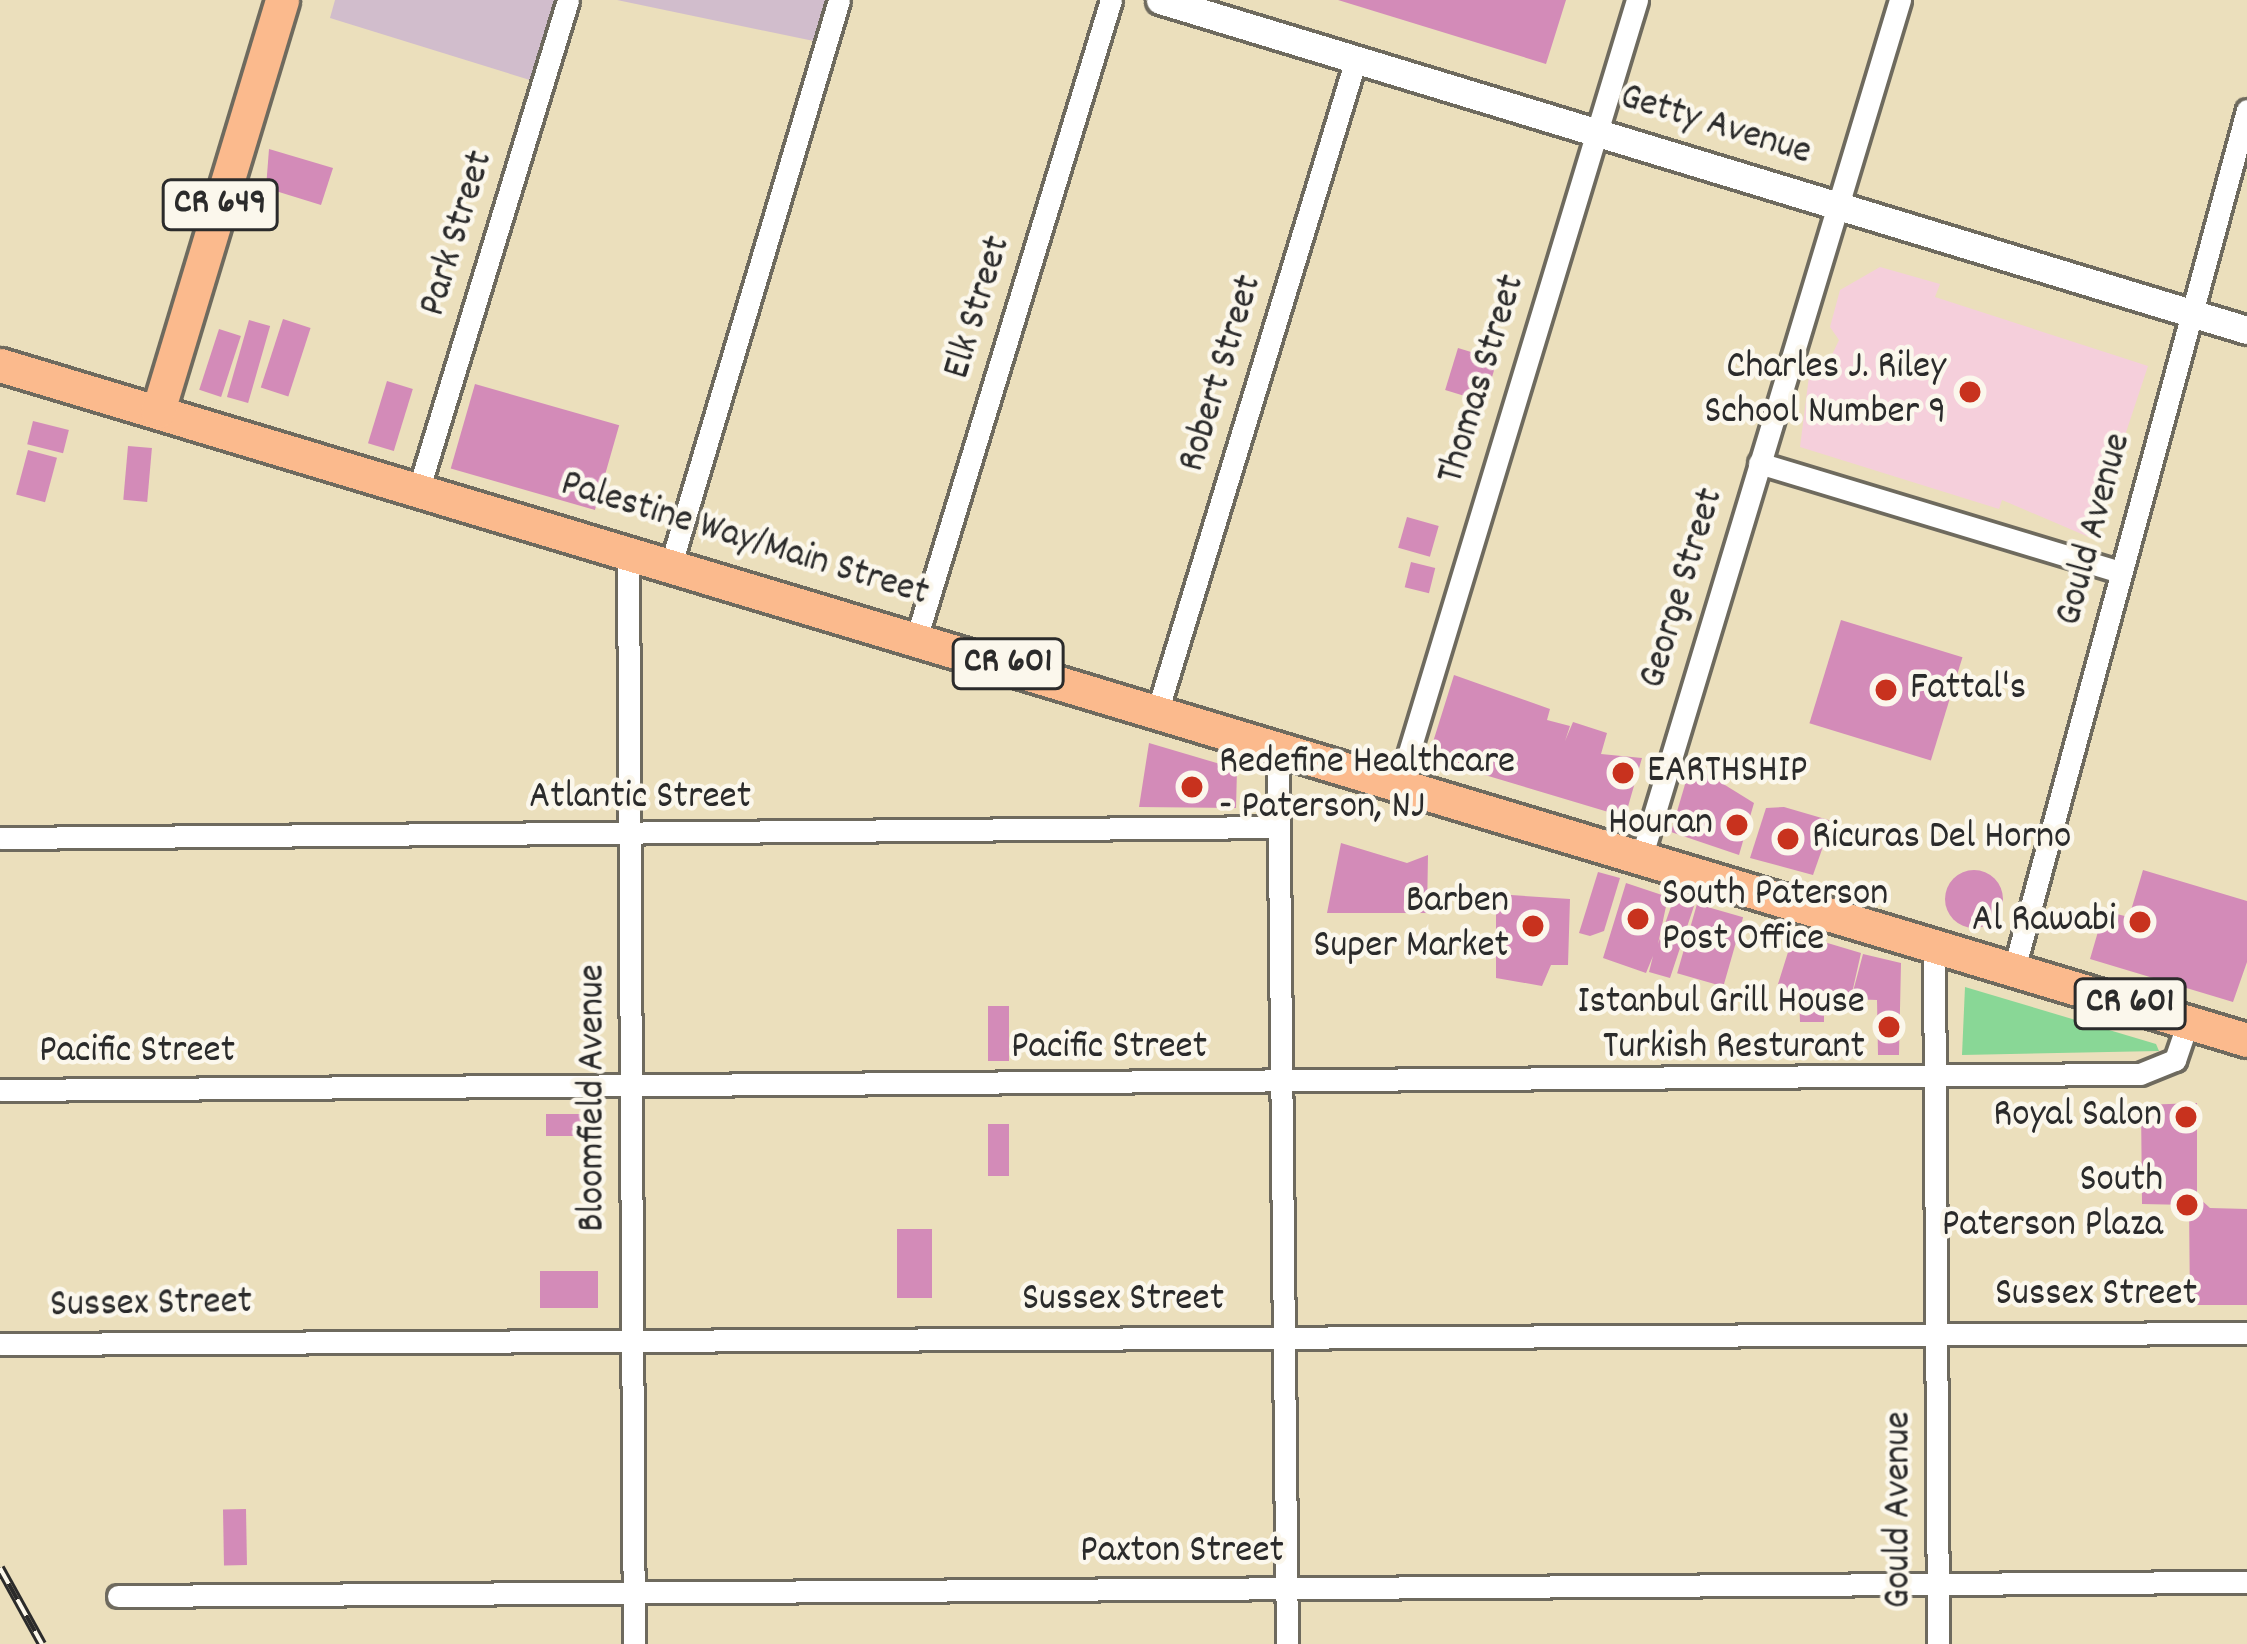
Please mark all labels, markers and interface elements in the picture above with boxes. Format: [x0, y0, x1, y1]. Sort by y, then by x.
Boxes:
street label: Getty Avenue [1614, 76, 1816, 178]
street label: Park Street [412, 146, 506, 322]
road number: CR 649 [160, 175, 280, 235]
street label: Elk Street [936, 231, 1024, 385]
street label: Robert Street [1171, 270, 1275, 478]
street label: Thomas Street [1430, 270, 1538, 490]
place label: Charles J. Riley School Number 9 [1704, 347, 1946, 438]
marker: Charles J. Riley School Number 9 [1957, 379, 1983, 405]
street label: Gould Avenue [2048, 429, 2144, 631]
street label: Palestine Way/Main Street [554, 463, 934, 619]
street label: George Street [1631, 483, 1737, 695]
road number: CR 601 [951, 634, 1065, 694]
place label: Fattal's [1910, 667, 2026, 713]
marker: Fattal's [1873, 677, 1899, 703]
place label: Redefine Healthcare - Paterson, NJ [1219, 742, 1515, 833]
place label: EARTHSHIP [1647, 750, 1808, 796]
marker: EARTHSHIP [1610, 760, 1636, 786]
marker: Redefine Healthcare - Paterson, NJ [1176, 771, 1208, 803]
street label: Atlantic Street [529, 776, 751, 822]
place label: Houran [1608, 802, 1713, 848]
marker: Houran [1724, 812, 1750, 838]
place label: Ricuras Del Horno [1812, 816, 2071, 862]
marker: Ricuras Del Horno [1775, 826, 1801, 852]
place label: South Paterson Post Office [1662, 874, 1888, 965]
place label: Barben Super Market [1313, 881, 1509, 972]
place label: Al Rawabi [1972, 899, 2116, 945]
marker: South Paterson Post Office [1625, 906, 1651, 932]
marker: Al Rawabi [2127, 909, 2153, 935]
marker: Barben Super Market [1520, 913, 1546, 939]
street label: Bloomfield Avenue [572, 964, 618, 1232]
road number: CR 601 [2073, 974, 2187, 1034]
place label: Istanbul Grill House Turkish Resturant [1577, 982, 1865, 1073]
marker: Istanbul Grill House Turkish Resturant [1876, 1014, 1902, 1040]
street label: Pacific Street [1011, 1026, 1207, 1072]
street label: Pacific Street [39, 1030, 235, 1076]
place label: Royal Salon [1993, 1094, 2162, 1140]
marker: Royal Salon [2173, 1104, 2199, 1130]
place label: South Paterson Plaza [1942, 1160, 2163, 1251]
marker: South Paterson Plaza [2174, 1192, 2200, 1218]
street label: Sussex Street [1995, 1273, 2197, 1319]
street label: Sussex Street [1022, 1278, 1224, 1324]
street label: Sussex Street [50, 1281, 252, 1331]
street label: Gould Avenue [1878, 1411, 1924, 1609]
street label: Paxton Street [1080, 1530, 1284, 1576]

